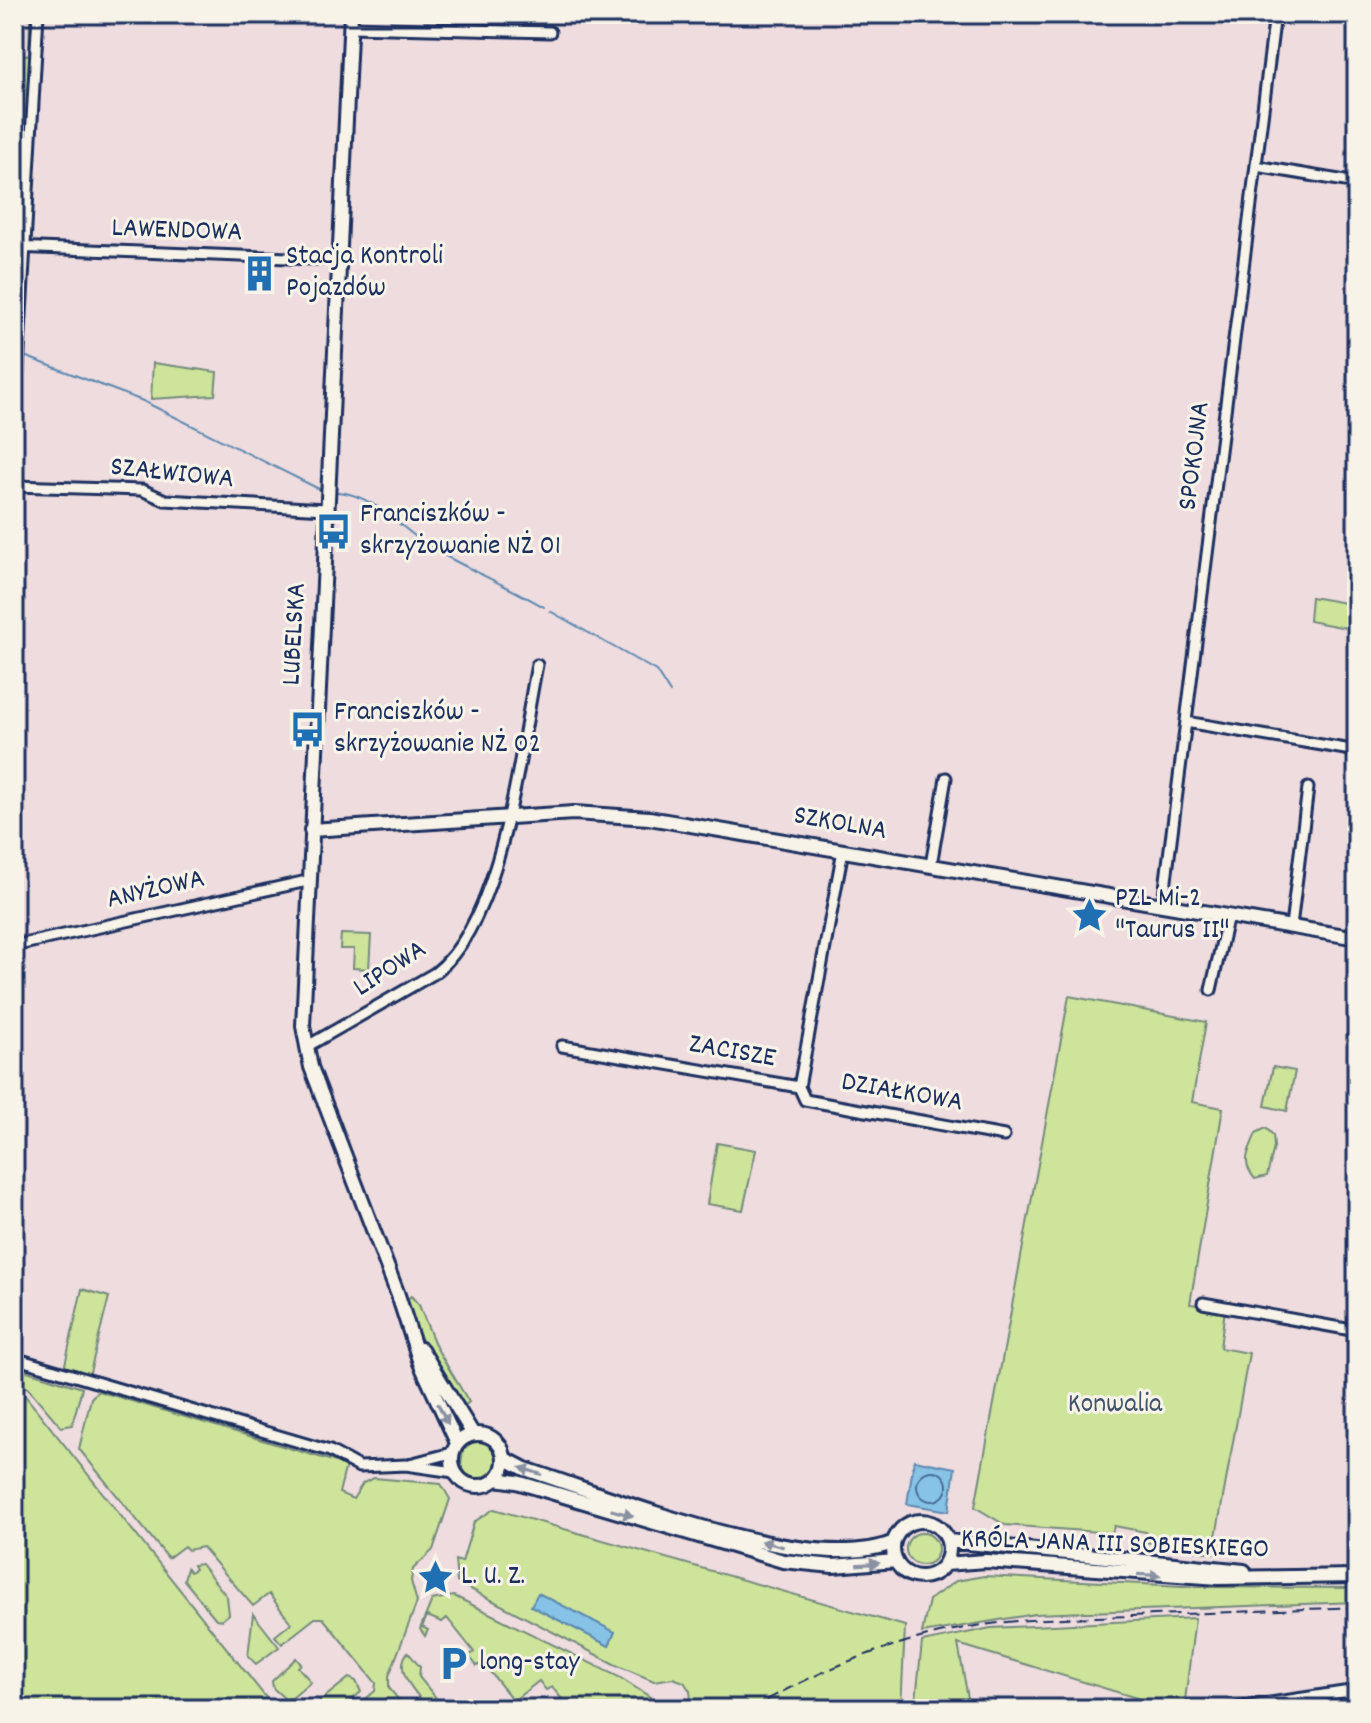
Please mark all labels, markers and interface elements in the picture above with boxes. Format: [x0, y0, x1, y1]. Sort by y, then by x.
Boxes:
street label: LAWENDOWA [111, 210, 243, 254]
place label: Stacja Kontroli Pojazdów [286, 238, 443, 310]
building icon: Stacja Kontroli Pojazdów [241, 255, 279, 293]
street label: SPOKOJNA [1169, 399, 1223, 513]
street label: SZAŁWIOWA [108, 449, 236, 501]
place label: Franciszków - skrzyżowanie NŻ 01 [360, 496, 561, 568]
bus stop icon: Franciszków - skrzyżowanie NŻ 01 [315, 513, 353, 551]
street label: LUBELSKA [273, 582, 319, 686]
place label: Franciszków - skrzyżowanie NŻ 02 [334, 694, 541, 766]
bus stop icon: Franciszków - skrzyżowanie NŻ 02 [289, 711, 327, 749]
street label: SZKOLNA [790, 797, 890, 853]
street label: ANYŻOWA [103, 860, 209, 922]
place label: PZL Mi-2 "Taurus II" [1115, 880, 1229, 952]
place icon: PZL Mi-2 "Taurus II" [1070, 897, 1108, 935]
street label: LIPOWA [346, 931, 436, 1009]
street label: ZACISZE [685, 1026, 779, 1080]
street label: DZIAŁKOWA [838, 1064, 966, 1124]
park label: Konwalia [1068, 1386, 1163, 1426]
one-way arrow [437, 1403, 450, 1426]
one-way arrow [518, 1464, 542, 1477]
one-way arrow [610, 1508, 635, 1520]
street label: KRÓLA JANA III SOBIESKIEGO [960, 1521, 1270, 1571]
one-way arrow [759, 1538, 784, 1550]
one-way arrow [855, 1557, 880, 1570]
place label: L. U. Z. [461, 1558, 525, 1598]
place icon: L. U. Z. [416, 1559, 454, 1597]
one-way arrow [1137, 1568, 1162, 1581]
place label: long-stay [479, 1644, 580, 1684]
parking icon: long-stay [434, 1645, 472, 1683]

